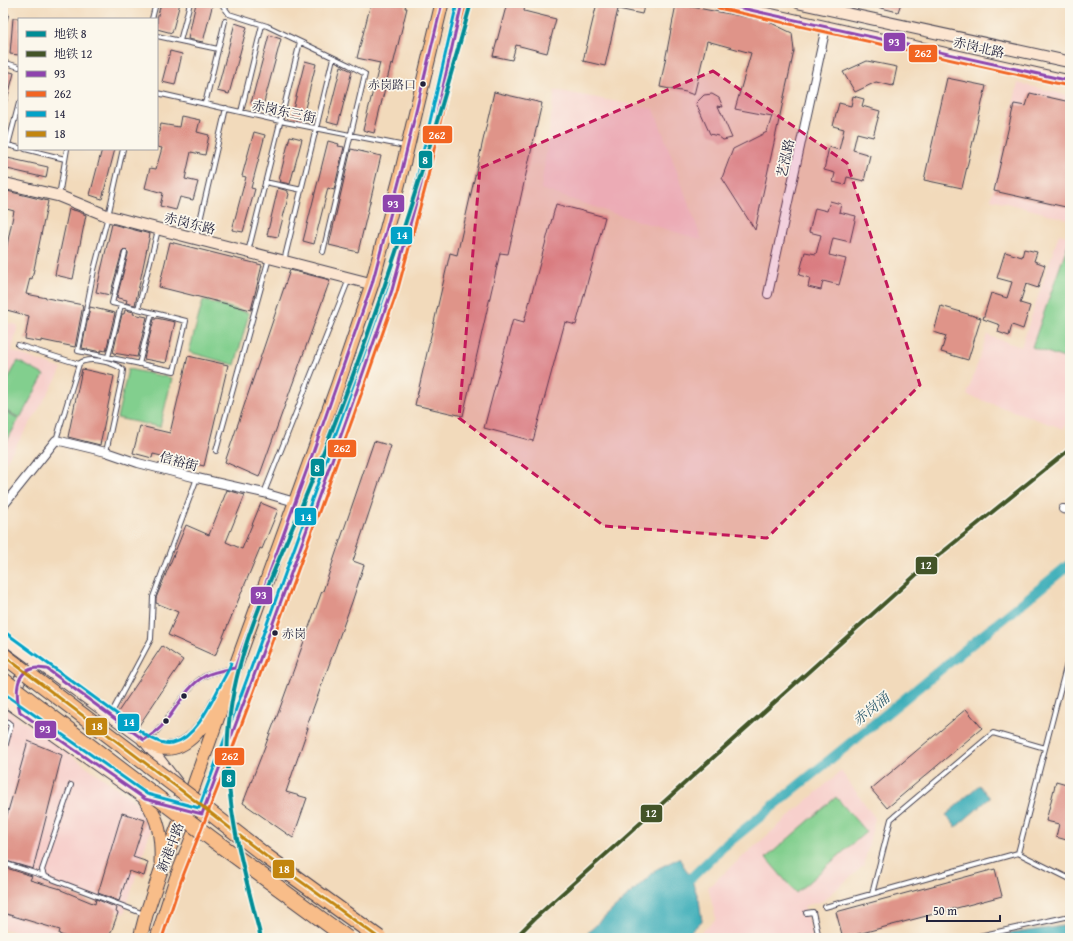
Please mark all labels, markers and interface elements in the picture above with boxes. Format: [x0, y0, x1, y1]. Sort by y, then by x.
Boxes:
legend [18, 18, 158, 150]
text: 地铁 8 [54, 25, 87, 42]
line badge: 93 [883, 32, 906, 52]
street label: 赤岗北路 [951, 32, 1006, 63]
text: 93 [888, 34, 900, 50]
line badge: 262 [908, 44, 938, 63]
text: 地铁 12 [54, 45, 92, 62]
text: 262 [914, 45, 932, 61]
text: 93 [54, 65, 66, 82]
place label: 赤岗路口 [368, 76, 416, 93]
marker: 赤岗路口 [418, 79, 428, 89]
text: 262 [54, 85, 72, 102]
street label: 赤岗东三街 [250, 95, 318, 128]
text: 14 [54, 105, 66, 122]
text: 18 [54, 125, 66, 142]
line badge: 262 [422, 125, 453, 144]
text: 262 [428, 127, 446, 143]
street label: 艺泓路 [772, 137, 799, 179]
line badge: 8 [418, 150, 433, 169]
text: 8 [422, 152, 428, 168]
line badge: 93 [382, 194, 405, 213]
text: 93 [387, 196, 399, 212]
street label: 赤岗东路 [162, 208, 217, 239]
line badge: 14 [390, 226, 413, 245]
text: 14 [396, 227, 408, 243]
line badge: 262 [327, 439, 357, 458]
text: 262 [333, 440, 351, 456]
street label: 信裕街 [158, 447, 200, 476]
line badge: 8 [310, 458, 325, 477]
text: 8 [314, 460, 320, 476]
line badge: 14 [294, 507, 317, 526]
text: 14 [300, 509, 312, 525]
line badge: 12 [915, 556, 938, 575]
text: 12 [920, 557, 932, 573]
line badge: 93 [250, 586, 273, 605]
text: 93 [255, 587, 267, 603]
place label: 赤岗 [282, 625, 306, 642]
marker: 赤岗 [270, 628, 280, 638]
water label: 赤岗涌 [848, 687, 895, 730]
unlabelled marker [179, 691, 189, 701]
line badge: 14 [117, 713, 140, 732]
text: 14 [123, 714, 135, 730]
unlabelled marker [161, 716, 171, 726]
line badge: 18 [85, 717, 108, 736]
text: 18 [91, 718, 103, 734]
line badge: 93 [34, 720, 57, 739]
text: 93 [39, 721, 51, 737]
line badge: 262 [214, 747, 245, 766]
text: 262 [221, 748, 239, 764]
line badge: 8 [221, 769, 236, 788]
text: 8 [226, 770, 232, 786]
line badge: 12 [640, 804, 663, 823]
text: 12 [645, 805, 657, 821]
street label: 新港中路 [152, 819, 189, 875]
line badge: 18 [272, 859, 295, 879]
text: 18 [278, 861, 290, 877]
scale bar [927, 897, 1000, 923]
text: 50 m [933, 902, 957, 919]

